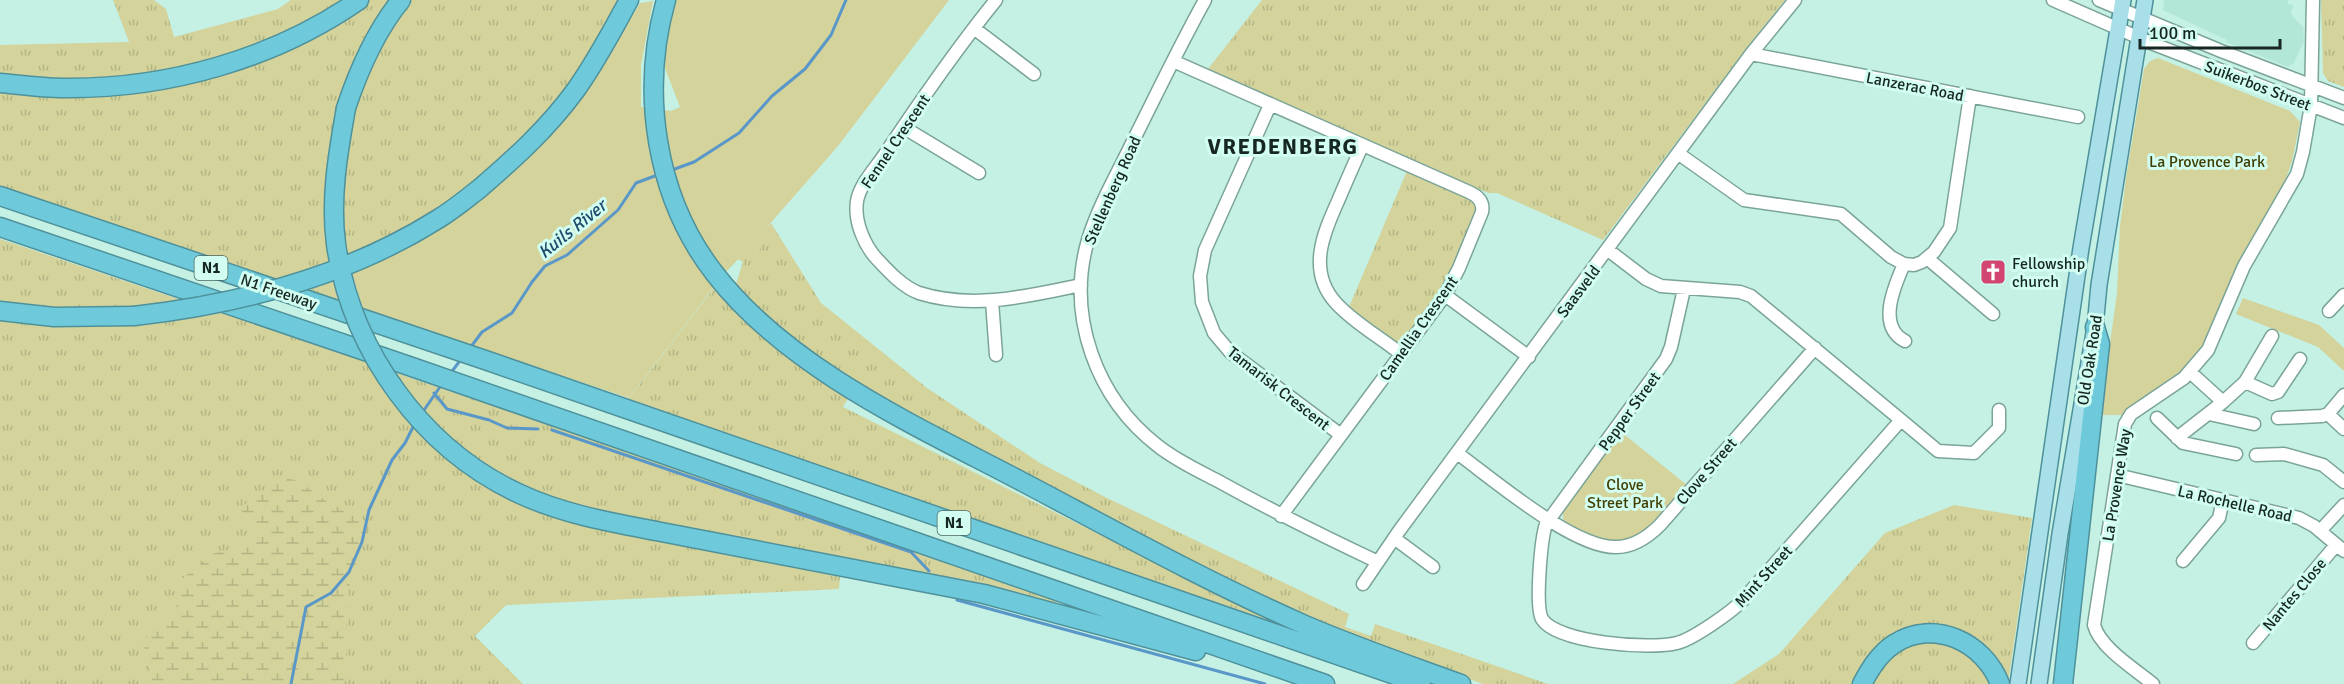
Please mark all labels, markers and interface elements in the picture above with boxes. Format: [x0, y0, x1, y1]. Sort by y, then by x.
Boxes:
scale bar [2140, 12, 2280, 50]
text: 100 m [2149, 22, 2196, 44]
street label: Suikerbos Street [2202, 56, 2314, 116]
street label: Lanzerac Road [1864, 68, 1965, 106]
street label: Fennel Crescent [857, 90, 935, 193]
street label: Stellenberg Road [1080, 133, 1146, 248]
district label: VREDENBERG [1208, 133, 1358, 160]
park label: La Provence Park [2149, 152, 2265, 172]
water label: Kuils River [533, 193, 612, 263]
place label: Fellowship church [2012, 254, 2085, 292]
road number: N1 [194, 256, 228, 280]
church icon: Fellowship church [1978, 257, 2008, 287]
street label: Saasveld [1553, 262, 1605, 322]
street label: N1 Freeway [238, 270, 320, 314]
street label: Camellia Crescent [1375, 272, 1463, 385]
street label: Old Oak Road [2073, 313, 2107, 407]
street label: Tamarisk Crescent [1223, 342, 1334, 435]
street label: Pepper Street [1594, 368, 1665, 455]
street label: La Provence Way [2098, 427, 2136, 543]
street label: Clove Street [1672, 434, 1742, 509]
park label: Clove Street Park [1587, 475, 1663, 513]
street label: La Rochelle Road [2176, 481, 2294, 527]
road number: N1 [938, 511, 970, 535]
street label: Mint Street [1731, 541, 1797, 612]
street label: Nantes Close [2258, 554, 2331, 635]

